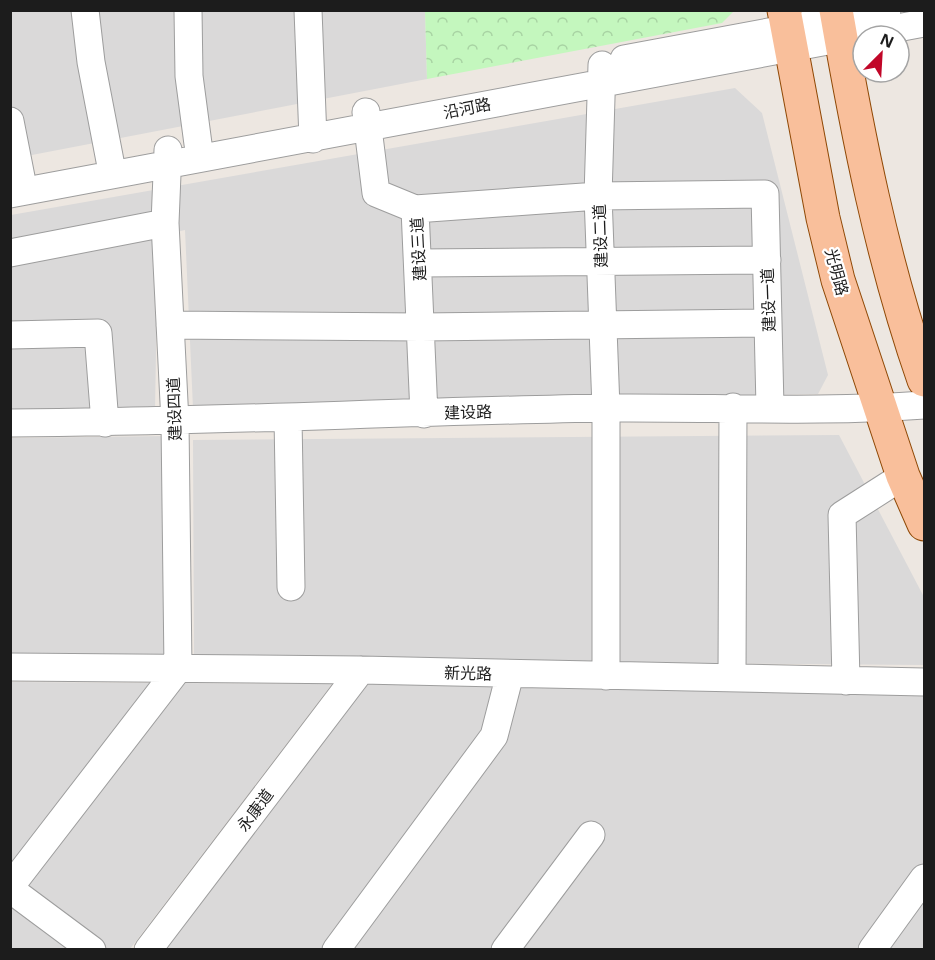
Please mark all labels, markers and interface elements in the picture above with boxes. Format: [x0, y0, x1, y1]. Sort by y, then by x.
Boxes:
north arrow [851, 24, 911, 84]
text: N [877, 28, 898, 53]
street label: 沿河路 [441, 93, 493, 123]
street label: 建设二道 [588, 204, 612, 268]
street label: 建设三道 [405, 216, 431, 282]
street label: 光明路 [820, 246, 854, 298]
street label: 建设一道 [756, 268, 780, 332]
street label: 建设四道 [162, 377, 186, 441]
street label: 建设路 [444, 400, 492, 424]
street label: 新光路 [444, 662, 492, 684]
street label: 永康道 [232, 784, 278, 836]

